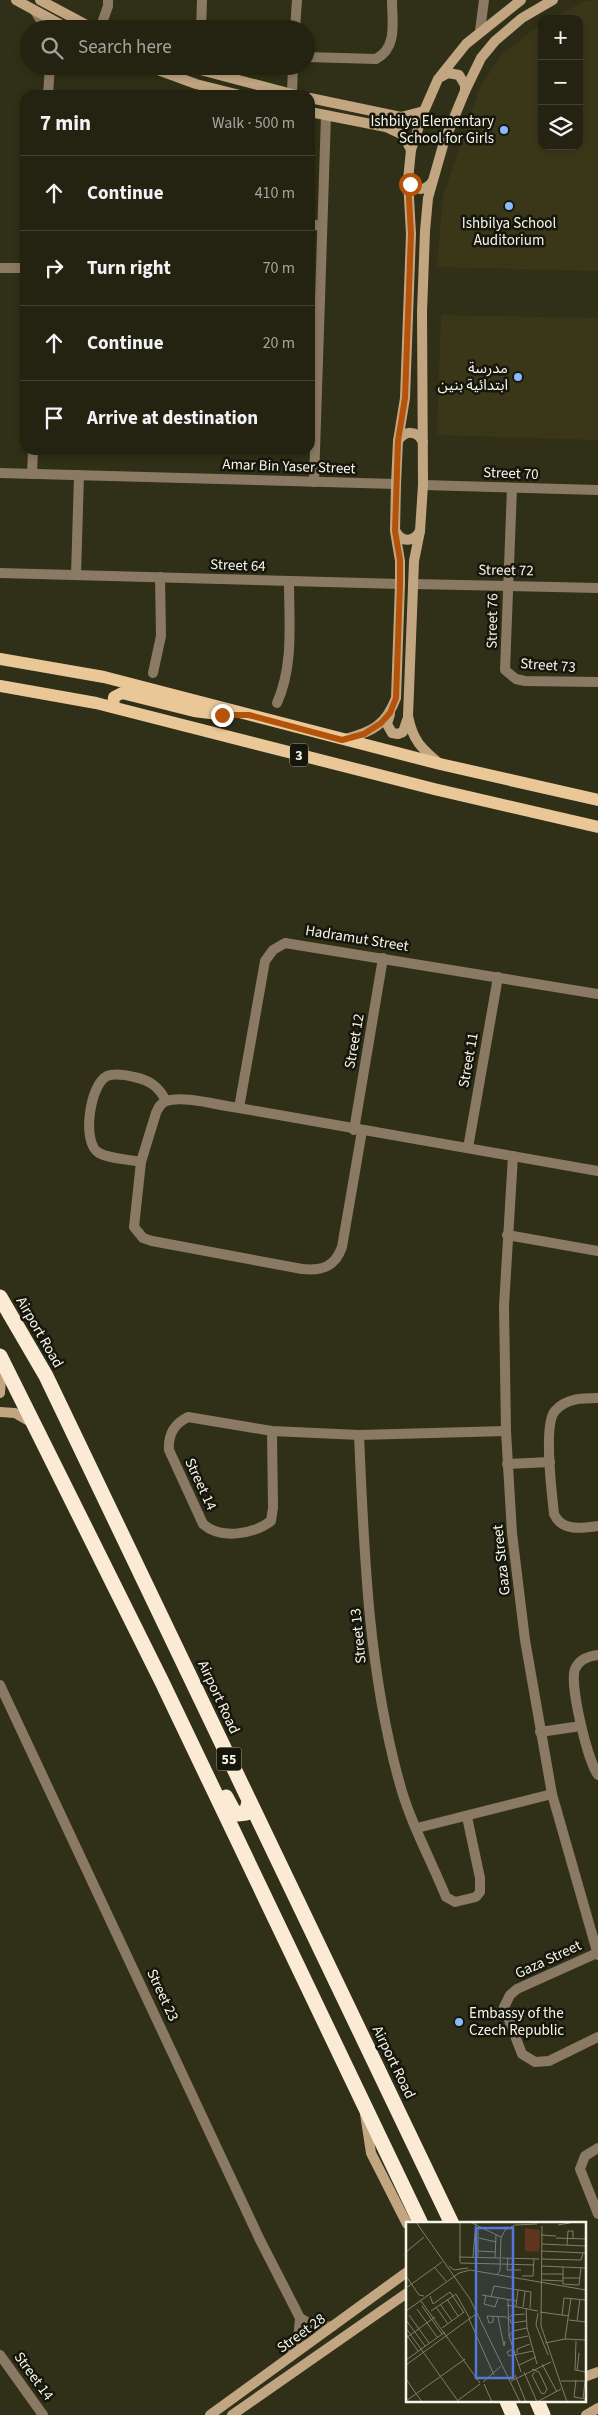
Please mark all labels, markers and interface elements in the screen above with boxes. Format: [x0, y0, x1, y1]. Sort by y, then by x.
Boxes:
map controls [538, 15, 583, 150]
button: + [538, 15, 583, 60]
search box [20, 20, 315, 75]
icon: search [38, 34, 66, 62]
text: Search here [78, 34, 172, 61]
button: − [538, 60, 583, 105]
button: layers [538, 105, 583, 150]
text: 7 min [40, 108, 91, 138]
place label: Ishbilya Elementary School for Girls [370, 111, 494, 149]
text: Walk · 500 m [212, 112, 295, 134]
marker: Ishbilya Elementary School for Girls [498, 124, 510, 136]
route start [399, 173, 422, 196]
icon: ahead [40, 179, 68, 207]
text: Continue [87, 180, 164, 207]
text: 410 m [255, 182, 295, 204]
marker: Ishbilya School Auditorium [503, 200, 515, 212]
place label: Ishbilya School Auditorium [462, 213, 556, 251]
icon: right [40, 254, 68, 282]
text: Turn right [87, 255, 171, 282]
text: 70 m [263, 257, 295, 279]
icon: ahead [40, 329, 68, 357]
text: Continue [87, 330, 164, 357]
text: 20 m [263, 332, 295, 354]
place label: مدرسة ابتدائية بنين [438, 358, 508, 396]
marker: مدرسة ابتدائية بنين [512, 371, 524, 383]
icon: arrive [40, 404, 68, 432]
text: Arrive at destination [87, 405, 258, 432]
street label: Amar Bin Yaser Street [222, 454, 356, 479]
street label: Street 70 [483, 462, 539, 485]
street label: Street 64 [210, 554, 267, 577]
street label: Street 72 [478, 560, 534, 581]
street label: Street 76 [482, 593, 503, 649]
street label: Street 73 [520, 653, 576, 678]
route end [211, 704, 234, 727]
road number: 3 [290, 744, 308, 766]
street label: Hadramut Street [304, 920, 410, 957]
street label: Street 12 [339, 1012, 370, 1070]
street label: Street 11 [453, 1031, 484, 1089]
street label: Airport Road [11, 1293, 68, 1372]
street label: Street 14 [179, 1455, 222, 1514]
street label: Gaza Street [487, 1524, 516, 1596]
street label: Street 13 [345, 1607, 372, 1665]
street label: Airport Road [192, 1657, 245, 1737]
road number: 55 [216, 1748, 242, 1770]
street label: Gaza Street [512, 1935, 585, 1984]
street label: Street 23 [141, 1966, 184, 2025]
place label: Embassy of the Czech Republic [469, 2003, 564, 2041]
marker: Embassy of the Czech Republic [453, 2016, 465, 2028]
street label: Airport Road [367, 2022, 420, 2102]
inset map [406, 2222, 586, 2402]
street label: Street 28 [273, 2309, 330, 2358]
street label: Street 14 [9, 2348, 59, 2405]

